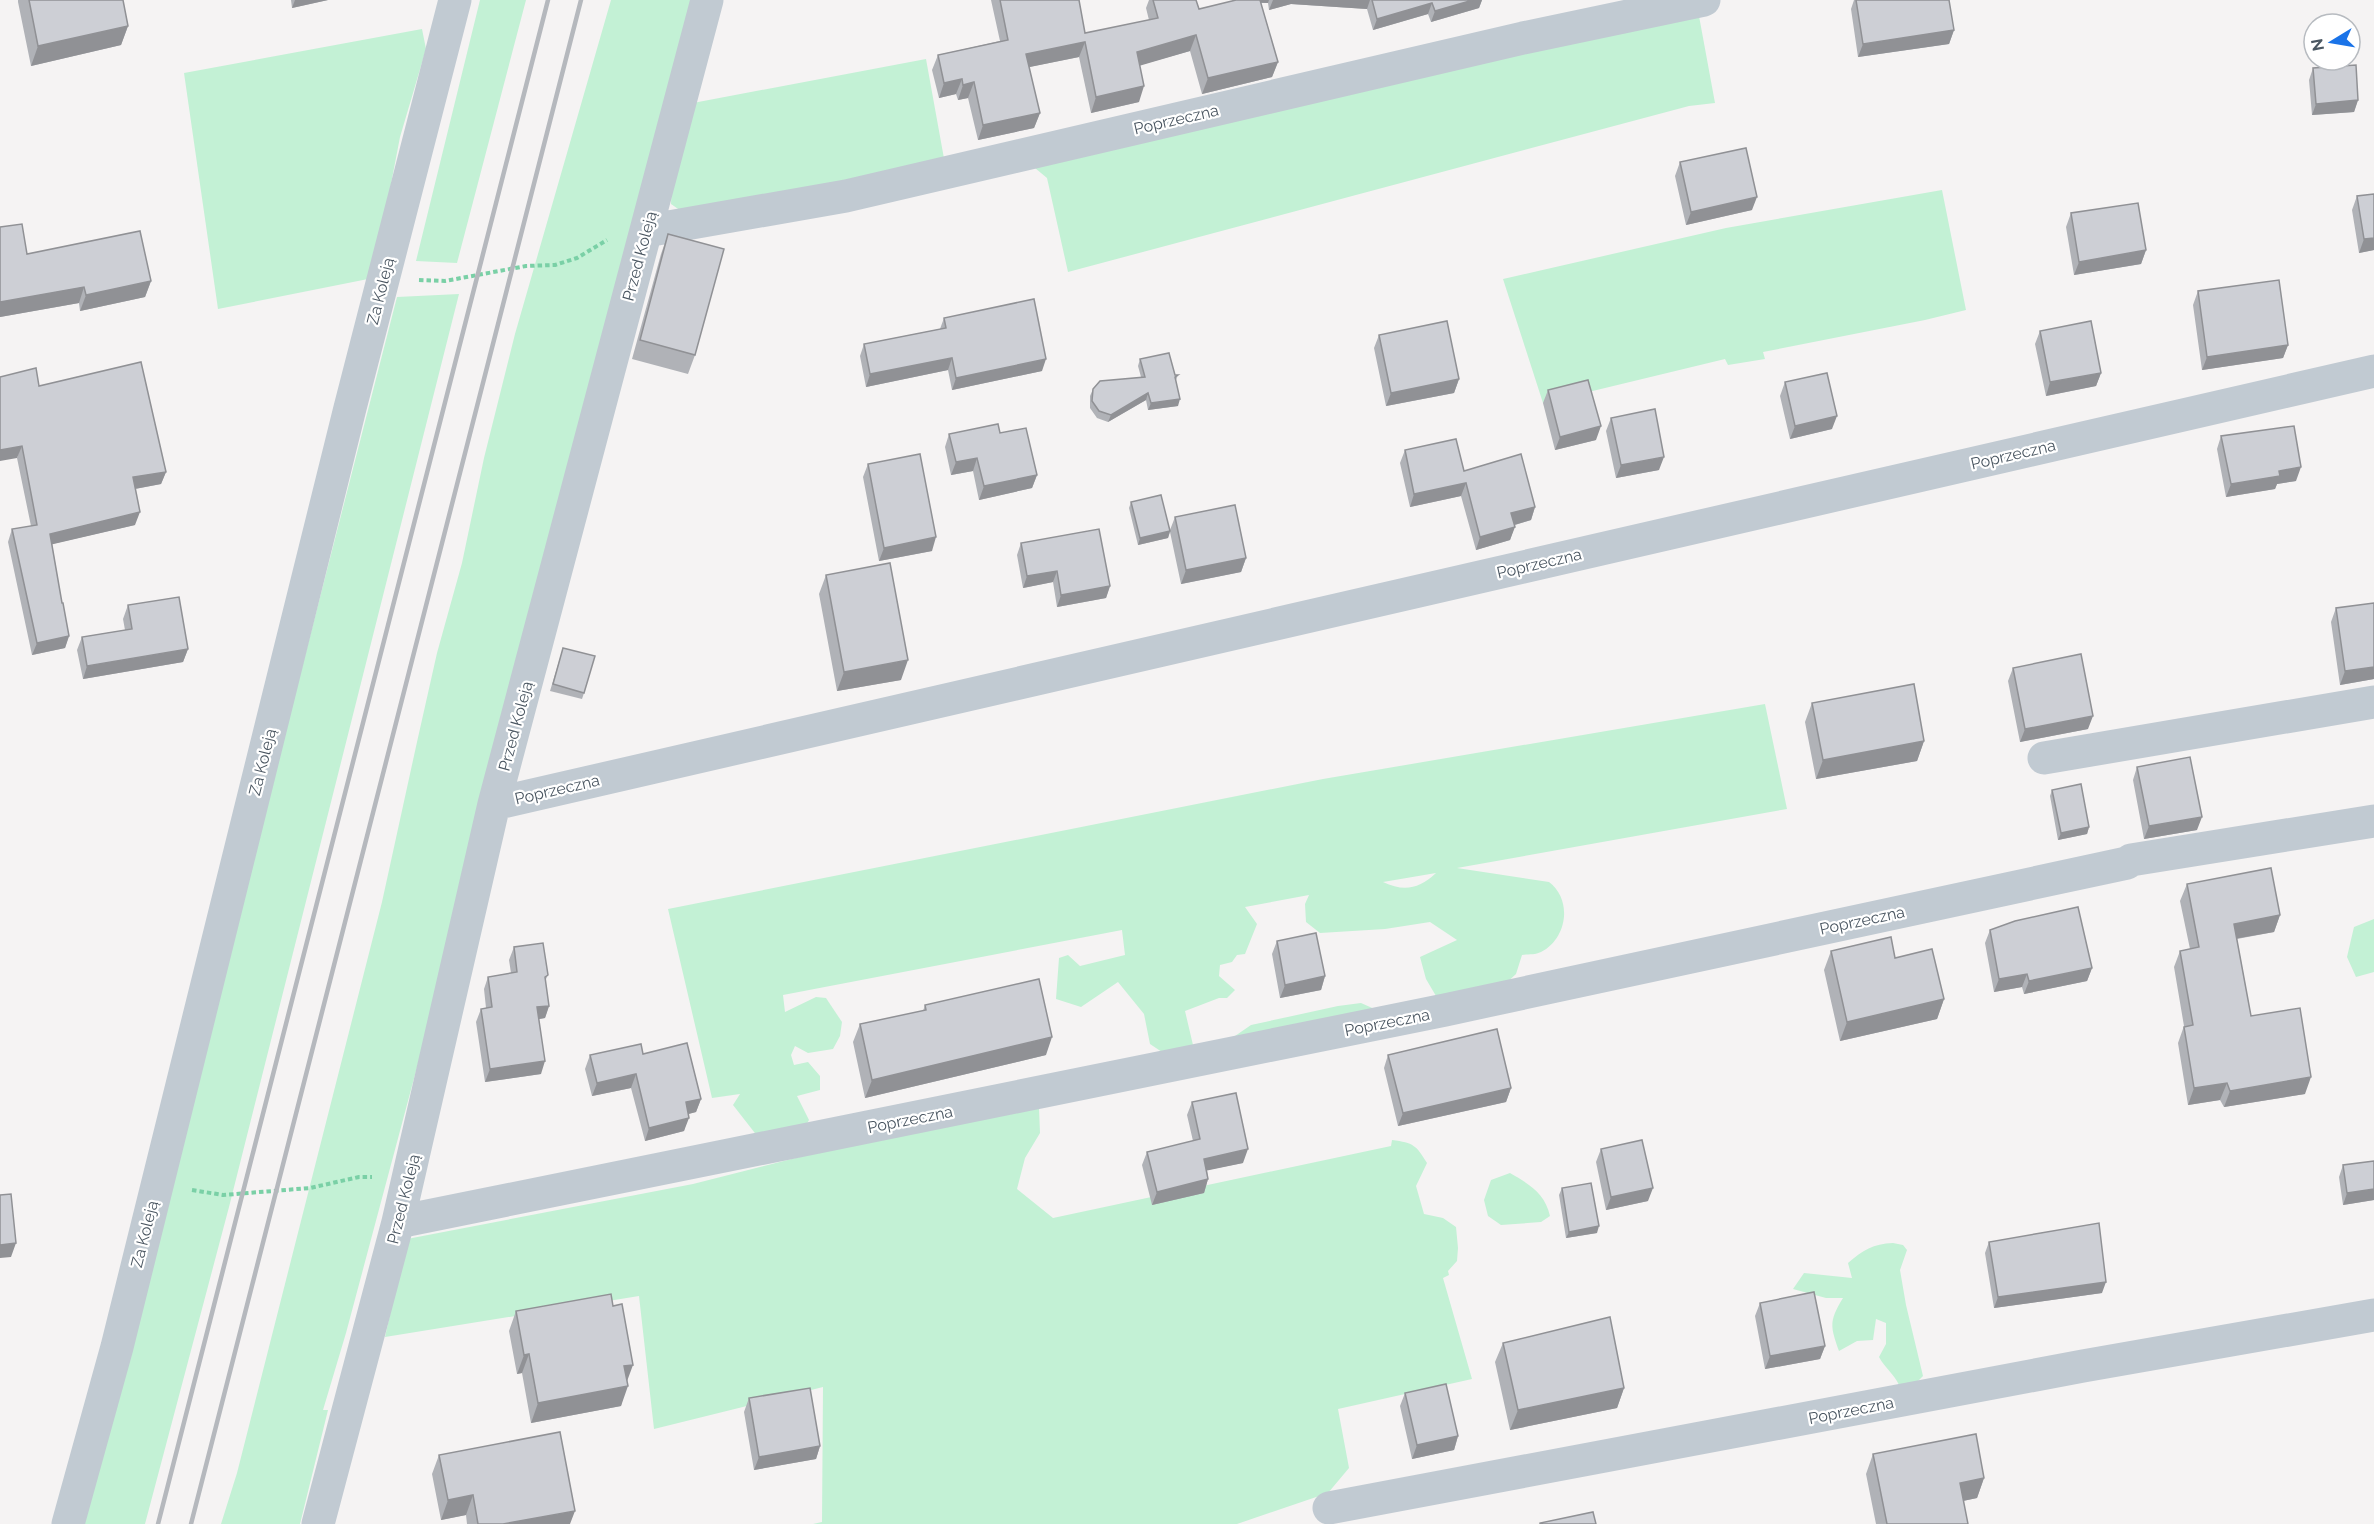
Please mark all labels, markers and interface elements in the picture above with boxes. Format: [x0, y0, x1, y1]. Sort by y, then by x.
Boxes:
north arrow [2302, 12, 2362, 72]
text: N [2307, 37, 2328, 53]
street label: Poprzeczna [1132, 100, 1220, 138]
street label: Przed Koleją [618, 209, 661, 303]
street label: Za Koleją [363, 256, 398, 327]
street label: Poprzeczna [1969, 435, 2057, 473]
street label: Poprzeczna [1495, 544, 1583, 582]
street label: Przed Koleją [494, 679, 537, 773]
street label: Za Koleją [245, 727, 280, 798]
street label: Poprzeczna [513, 770, 601, 808]
street label: Poprzeczna [1818, 902, 1906, 939]
street label: Poprzeczna [1343, 1005, 1431, 1040]
street label: Poprzeczna [866, 1102, 954, 1137]
street label: Przed Koleją [383, 1152, 424, 1246]
street label: Za Koleją [127, 1199, 162, 1270]
street label: Poprzeczna [1807, 1393, 1895, 1428]

